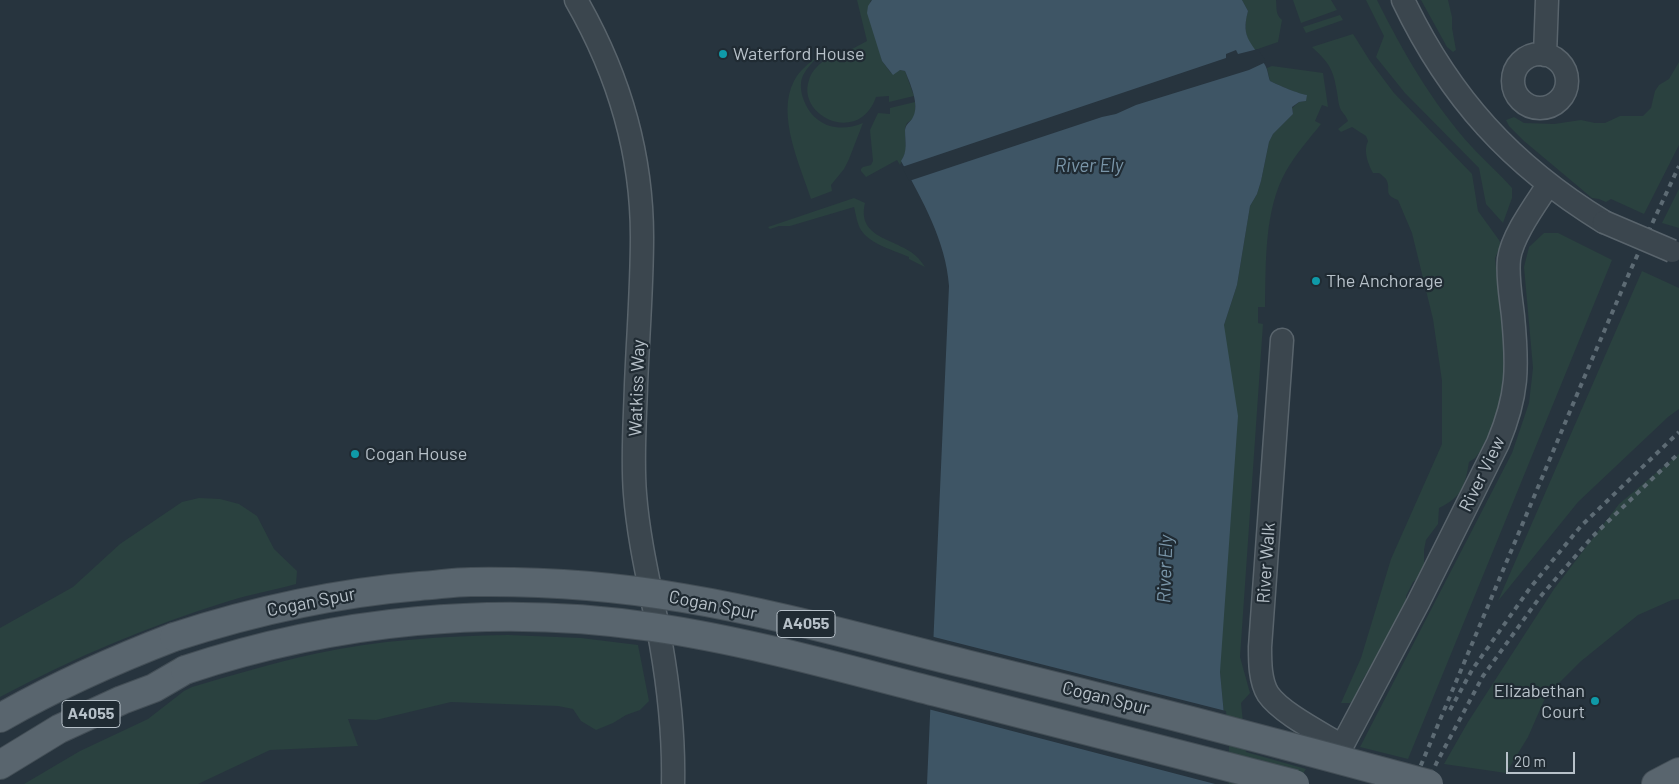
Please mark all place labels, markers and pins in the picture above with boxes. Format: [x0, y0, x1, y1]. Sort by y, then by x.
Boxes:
place label: Waterford House [733, 43, 864, 65]
marker: Waterford House [717, 48, 729, 60]
place label: The Anchorage [1326, 270, 1443, 292]
marker: The Anchorage [1310, 275, 1322, 287]
place label: Cogan House [365, 443, 467, 465]
marker: Cogan House [349, 448, 361, 460]
place label: Elizabethan Court [1494, 680, 1585, 722]
marker: Elizabethan Court [1589, 695, 1601, 707]

